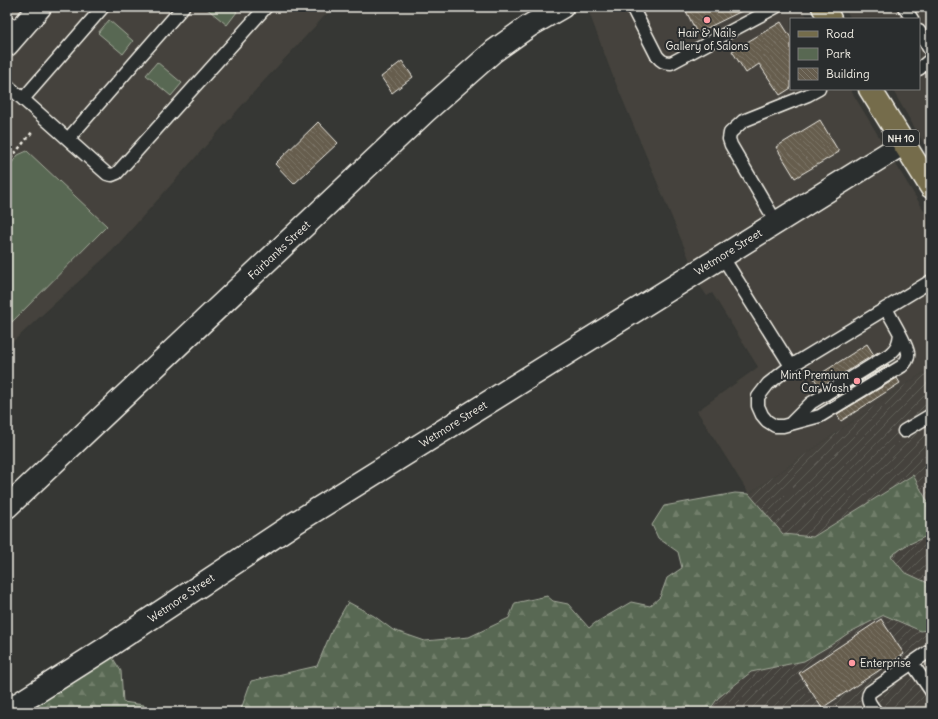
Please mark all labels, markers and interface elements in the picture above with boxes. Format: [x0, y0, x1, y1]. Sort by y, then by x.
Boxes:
marker: Hair & Nails Gallery of Salons [702, 15, 712, 25]
legend [790, 18, 920, 90]
place label: Hair & Nails Gallery of Salons [665, 26, 749, 53]
text: Road [826, 26, 854, 41]
text: Park [826, 46, 851, 61]
text: Building [826, 66, 870, 81]
road number: NH 10 [883, 130, 919, 146]
street label: Fairbanks Street [245, 217, 313, 282]
street label: Wetmore Street [692, 225, 765, 278]
place label: Mint Premium Car Wash [780, 368, 849, 395]
marker: Mint Premium Car Wash [852, 376, 862, 386]
street label: Wetmore Street [417, 397, 490, 450]
street label: Wetmore Street [145, 570, 217, 625]
place label: Enterprise [860, 656, 911, 670]
marker: Enterprise [847, 658, 857, 668]

